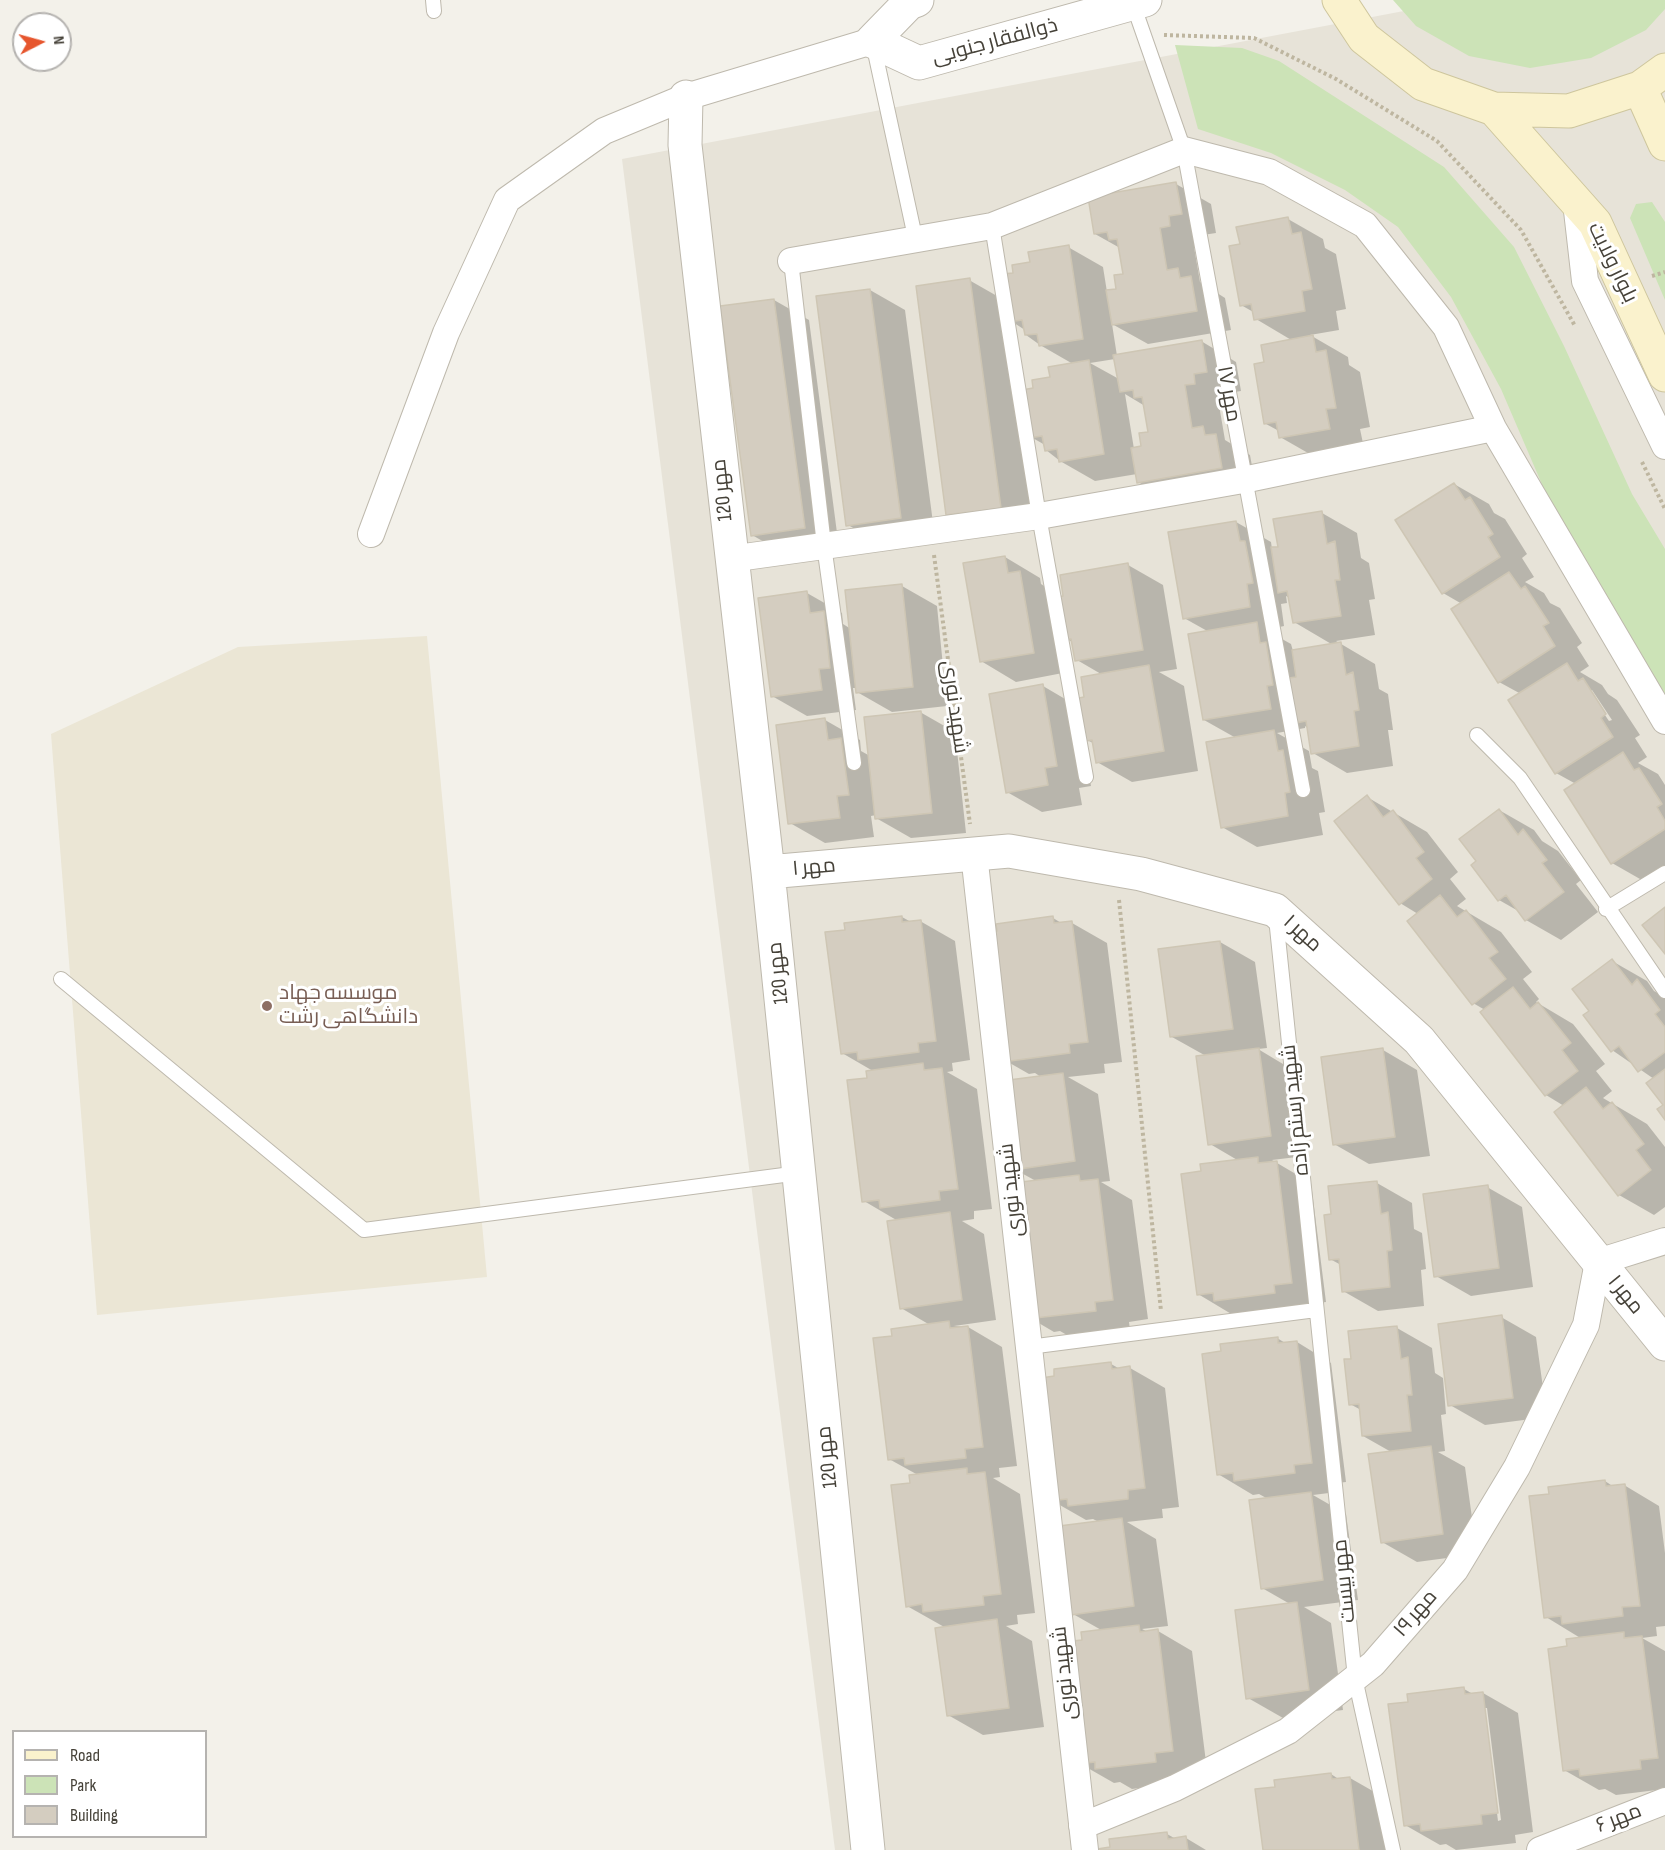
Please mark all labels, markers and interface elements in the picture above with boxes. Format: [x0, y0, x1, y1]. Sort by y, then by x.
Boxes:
north arrow [12, 12, 72, 72]
street label: ذوالفقار جنوبی [929, 13, 1061, 71]
text: N [49, 35, 68, 46]
street label: بلوار ولایت [1582, 219, 1642, 307]
street label: مهر ۱۷ [1211, 364, 1245, 424]
street label: مهر 120 [707, 458, 739, 522]
street label: شهید نوری [935, 659, 973, 755]
street label: مهر ۱ [791, 854, 837, 882]
street label: مهر ۱ [1277, 910, 1327, 958]
street label: مهر 120 [763, 941, 795, 1005]
place label: موسسه جهاد دانشگاهی رشت [279, 981, 418, 1031]
marker: موسسه جهاد دانشگاهی رشت [260, 999, 274, 1013]
street label: شهید رستم زاده [1277, 1043, 1315, 1177]
street label: شهید نوری [995, 1142, 1029, 1238]
street label: مهر ۱ [1602, 1270, 1648, 1320]
street label: مهر 120 [812, 1425, 844, 1489]
street label: مهر بیست [1328, 1538, 1362, 1624]
street label: مهر ۱۹ [1389, 1585, 1443, 1643]
street label: شهید نوری [1048, 1625, 1082, 1721]
legend [12, 1730, 207, 1838]
text: Road [70, 1745, 100, 1766]
text: Park [70, 1775, 96, 1796]
street label: مهر ۶ [1593, 1799, 1645, 1839]
text: Building [70, 1805, 118, 1826]

